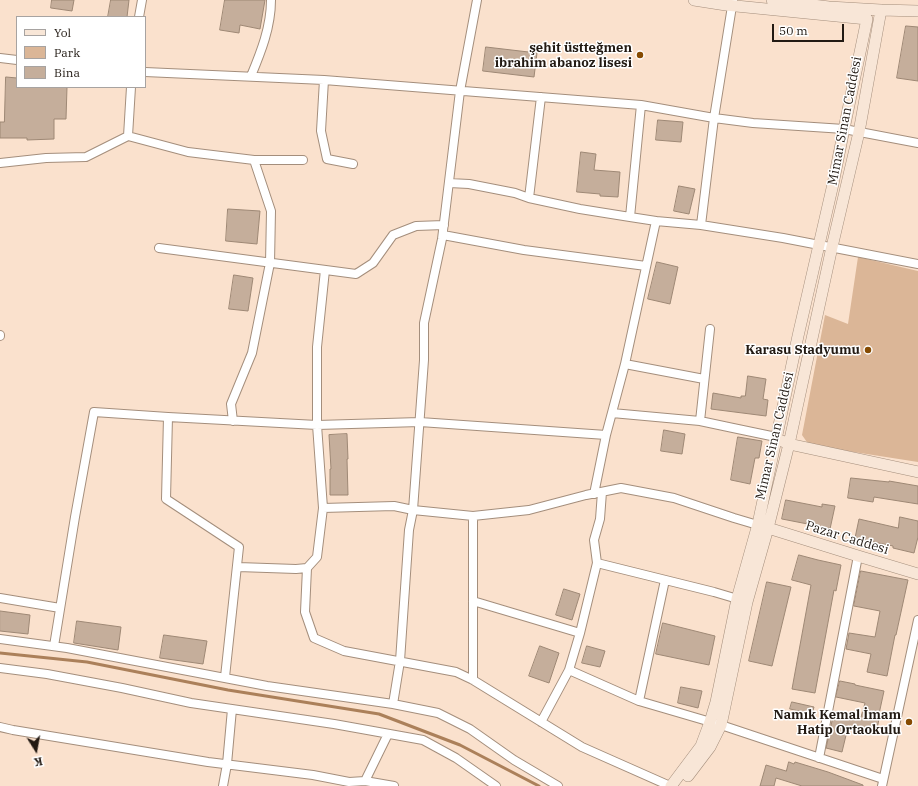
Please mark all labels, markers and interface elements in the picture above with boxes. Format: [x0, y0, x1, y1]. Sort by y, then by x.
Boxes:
legend [16, 16, 146, 88]
scale bar [774, 16, 846, 42]
text: 50 m [779, 23, 808, 38]
text: Yol [54, 25, 71, 40]
place label: şehit üstteğmen ibrahim abanoz lisesi [495, 40, 632, 71]
text: Park [54, 45, 80, 60]
marker: şehit üstteğmen ibrahim abanoz lisesi [635, 50, 645, 60]
street label: Mimar Sinan Caddesi [825, 55, 865, 187]
text: Bina [54, 65, 80, 80]
place label: Karasu Stadyumu [745, 342, 860, 358]
marker: Karasu Stadyumu [863, 345, 873, 355]
street label: Mimar Sinan Caddesi [753, 371, 797, 501]
street label: Pazar Caddesi [804, 518, 890, 558]
place label: Namık Kemal İmam Hatip Ortaokulu [773, 707, 901, 738]
marker: Namık Kemal İmam Hatip Ortaokulu [904, 717, 914, 727]
north arrow [16, 730, 56, 770]
text: K [33, 754, 44, 769]

